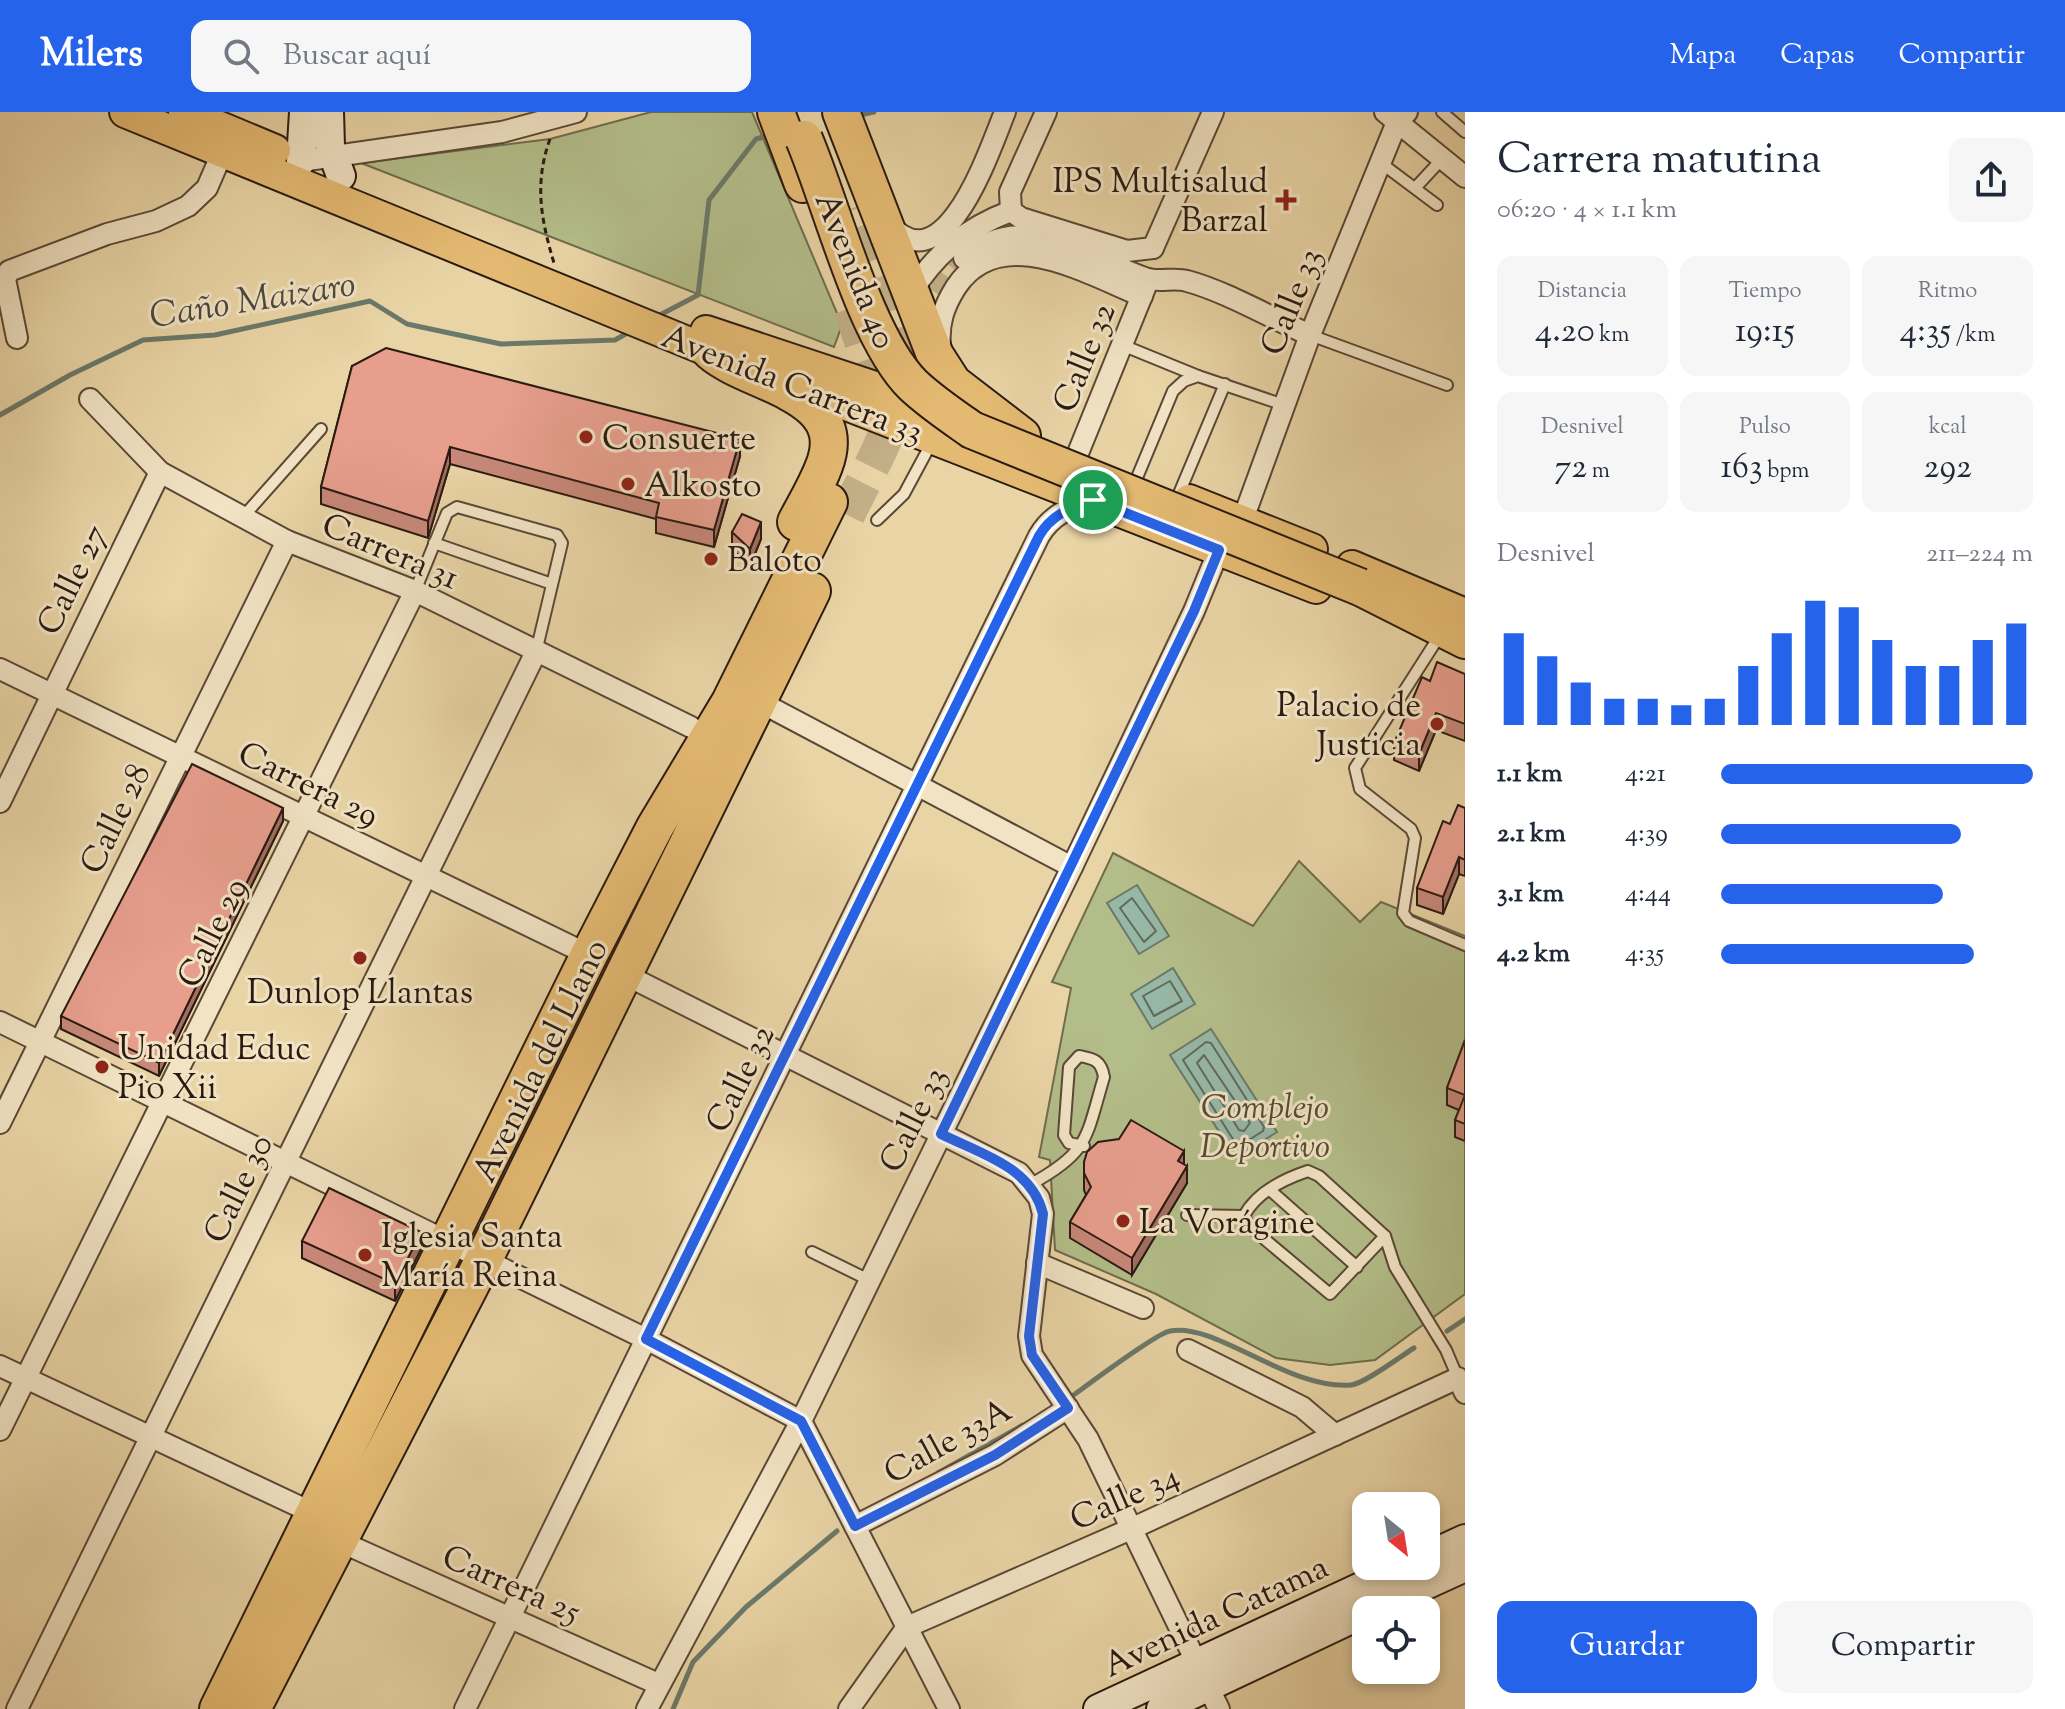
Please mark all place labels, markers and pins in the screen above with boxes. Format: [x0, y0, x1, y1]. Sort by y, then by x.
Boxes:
place label: IPS Multisalud Barzal [1052, 159, 1268, 247]
marker: IPS Multisalud Barzal [1275, 189, 1297, 211]
place label: Consuerte [602, 416, 756, 465]
marker: Consuerte [577, 428, 595, 446]
place label: Alkosto [644, 463, 762, 512]
pin [1059, 466, 1127, 534]
marker: Alkosto [619, 475, 637, 493]
place label: Baloto [727, 538, 822, 587]
marker: Baloto [702, 550, 720, 568]
place label: Palacio de Justicia [1277, 683, 1421, 771]
marker: Palacio de Justicia [1428, 715, 1446, 733]
marker: Dunlop Llantas [351, 949, 369, 967]
place label: Dunlop Llantas [247, 970, 473, 1019]
place label: Unidad Educ Pio Xii [118, 1026, 311, 1114]
marker: Unidad Educ Pio Xii [93, 1058, 111, 1076]
place label: La Vorágine [1139, 1200, 1315, 1249]
marker: La Vorágine [1114, 1212, 1132, 1230]
place label: Iglesia Santa María Reina [381, 1214, 563, 1302]
marker: Iglesia Santa María Reina [356, 1246, 374, 1264]

